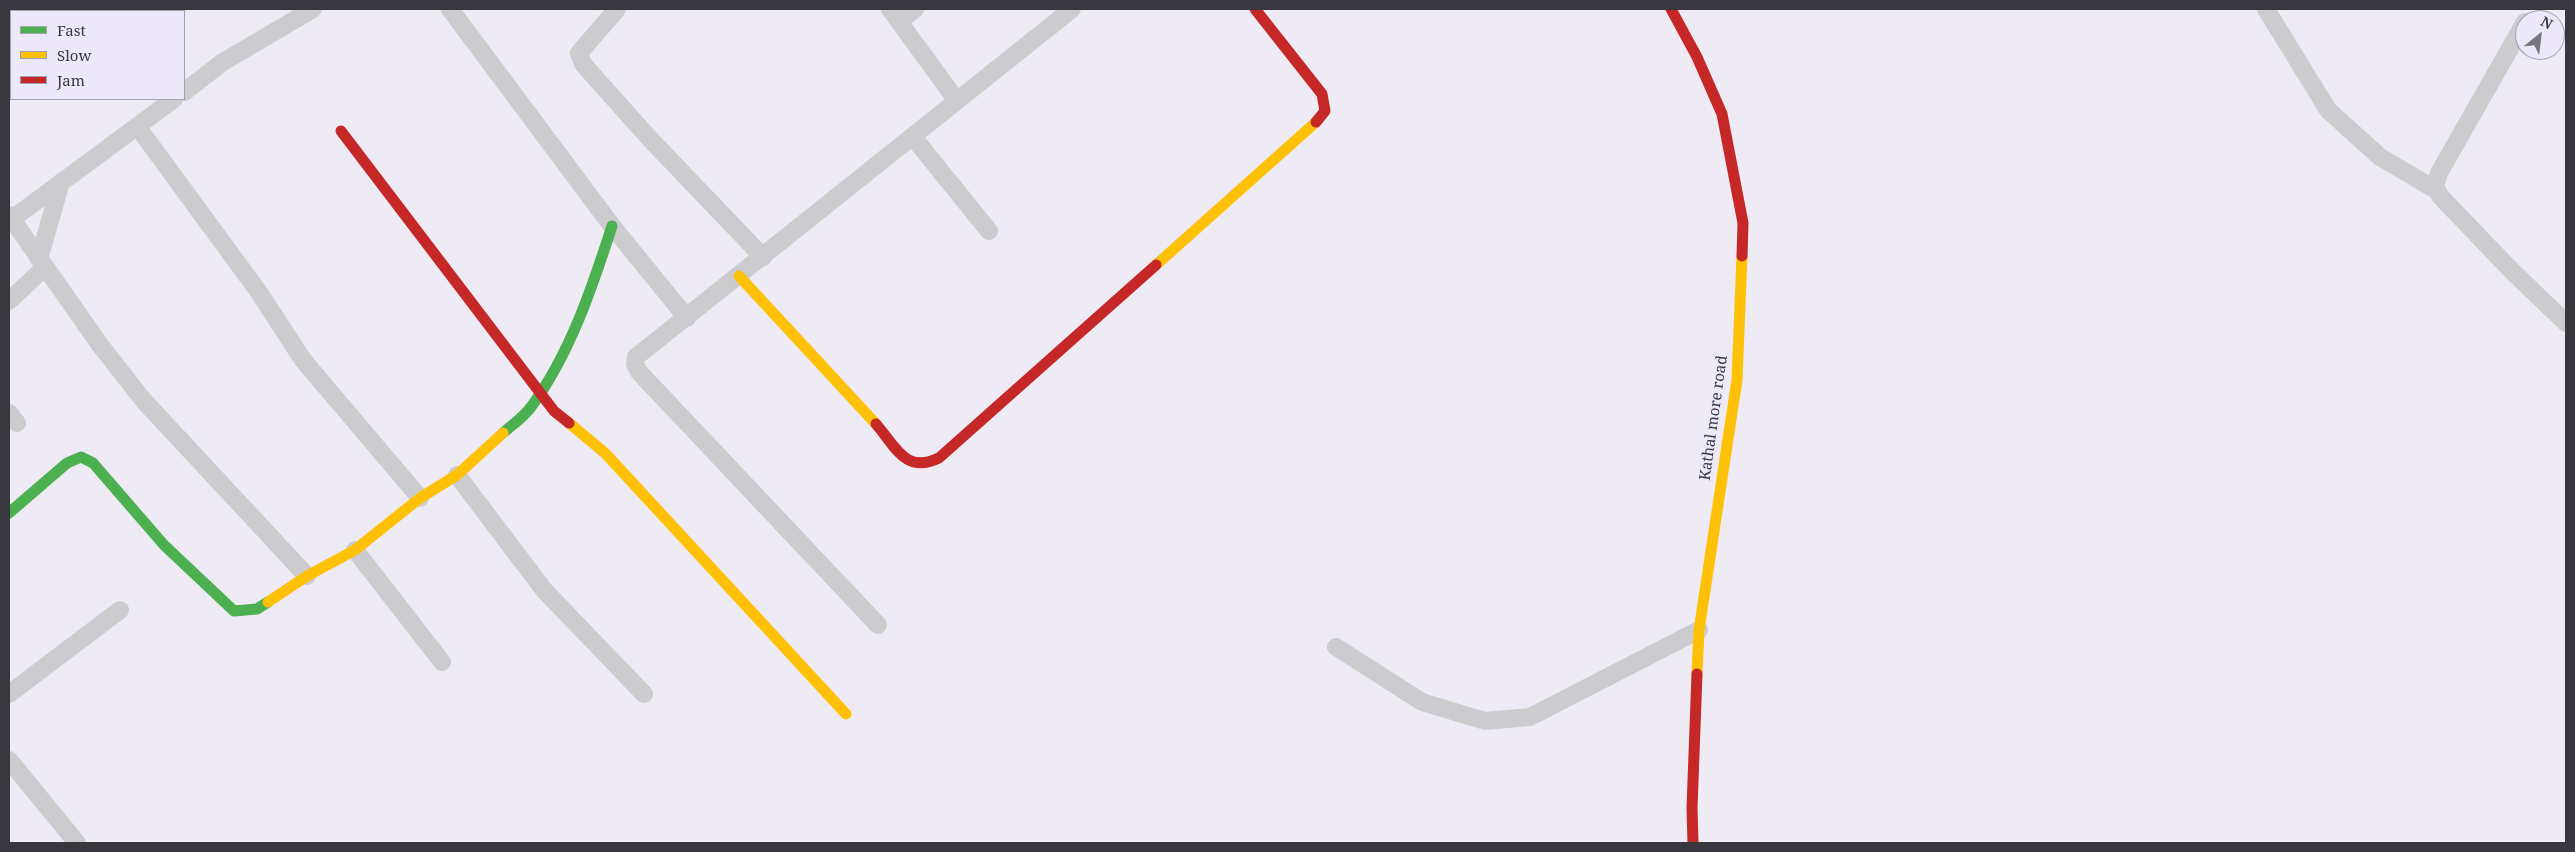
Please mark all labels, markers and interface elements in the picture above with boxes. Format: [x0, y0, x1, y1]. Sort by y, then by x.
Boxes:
legend [10, 10, 185, 100]
north arrow [2515, 10, 2565, 60]
text: N [2538, 11, 2556, 33]
text: Fast [57, 20, 86, 40]
text: Slow [57, 45, 91, 65]
text: Jam [57, 70, 85, 90]
street label: Kathal more road [1696, 354, 1732, 482]

